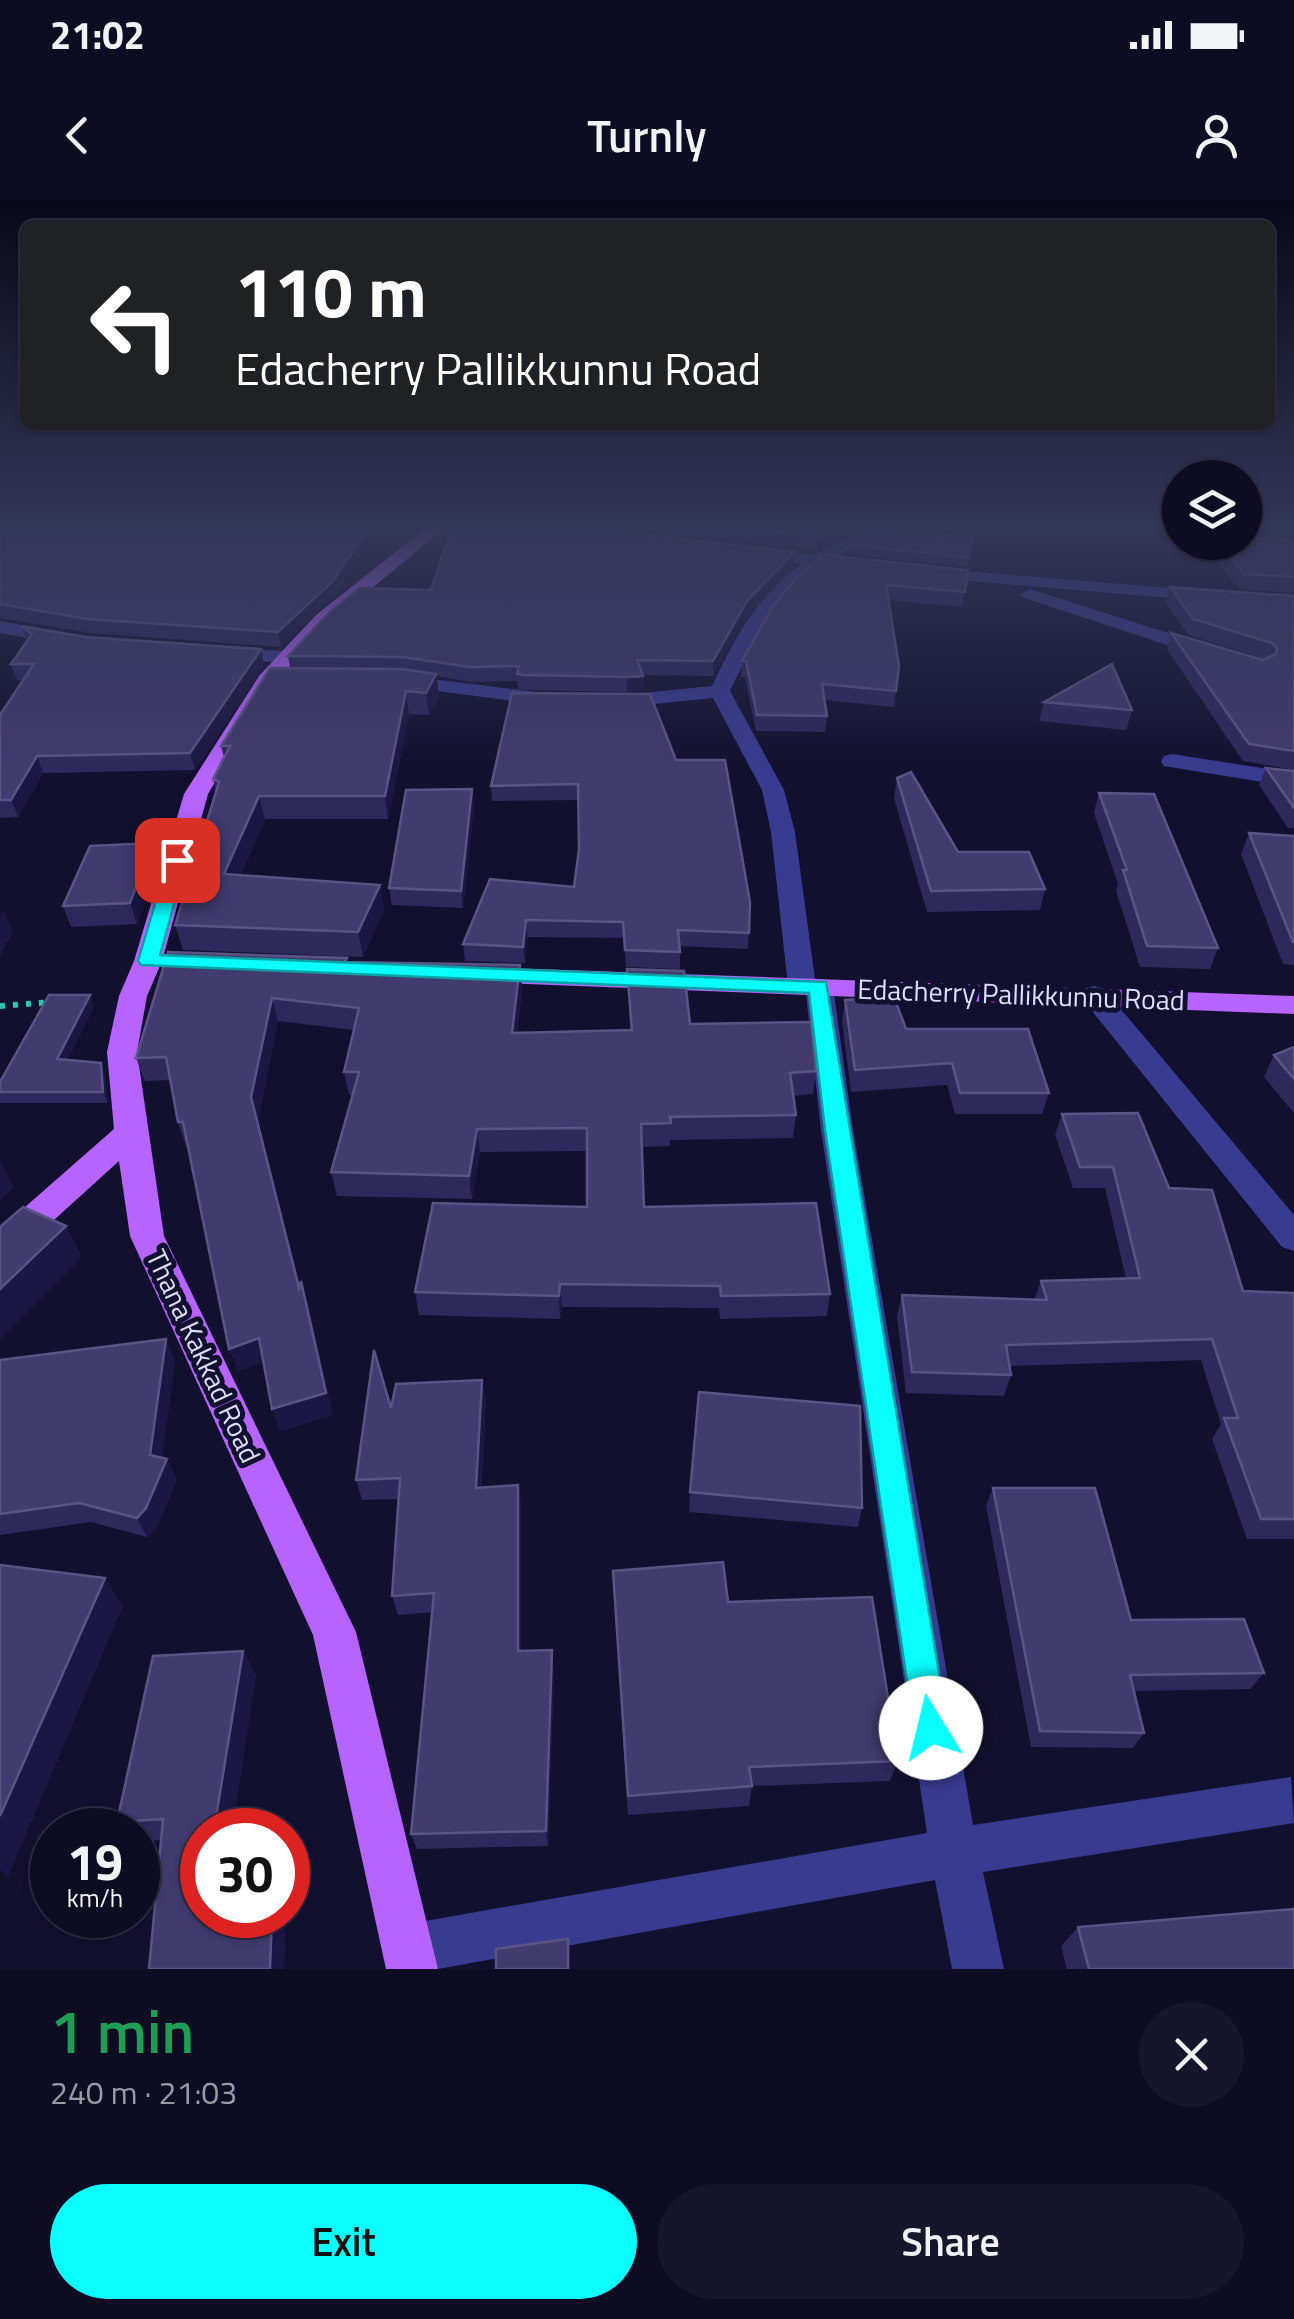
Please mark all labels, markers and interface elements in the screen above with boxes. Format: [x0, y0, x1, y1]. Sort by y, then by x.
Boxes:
text: 21:02 [50, 6, 145, 64]
text: Turnly [587, 101, 707, 169]
icon: back [50, 108, 105, 163]
icon: person [1189, 108, 1244, 163]
text: 110 m [235, 238, 427, 344]
icon: left [70, 260, 200, 390]
text: Edacherry Pallikkunnu Road [235, 334, 761, 402]
map controls [1162, 460, 1262, 560]
button: layers [1162, 460, 1262, 560]
pin [135, 818, 220, 903]
icon: arrive [150, 833, 205, 888]
street label: Edacherry Pallikkunnu Road [857, 967, 1185, 1021]
street label: Thana Kakkad Road [136, 1242, 272, 1470]
position arrow [879, 1676, 983, 1780]
speed limit sign: 30 [180, 1808, 310, 1938]
text: 19 [67, 1823, 123, 1899]
text: km/h [67, 1879, 123, 1917]
text: 1 min [50, 1985, 194, 2076]
button: close [1139, 2002, 1244, 2107]
text: 240 m · 21:03 [50, 2068, 237, 2116]
button: Exit [50, 2184, 637, 2299]
button: Share [657, 2184, 1244, 2299]

